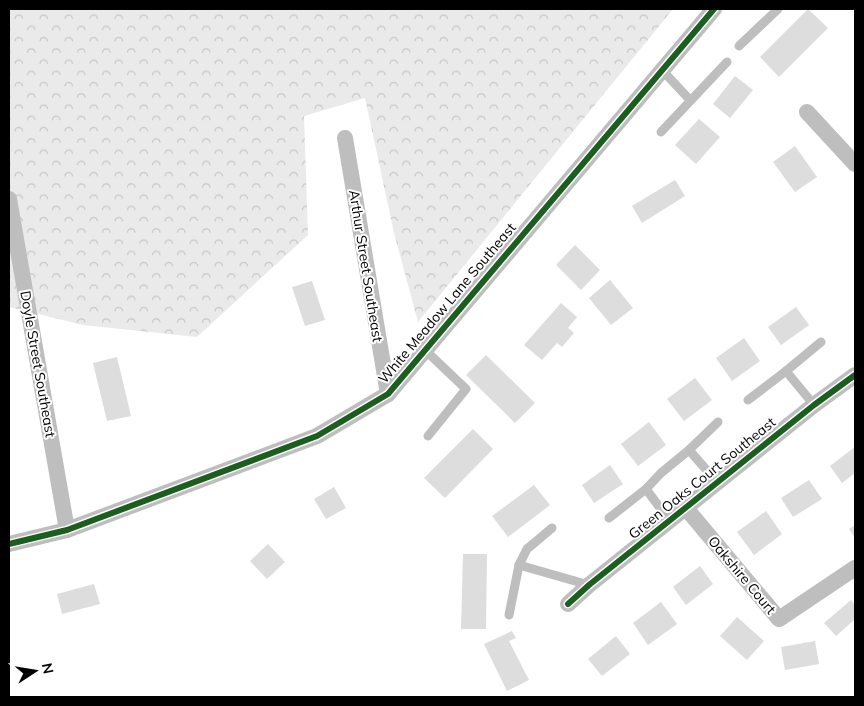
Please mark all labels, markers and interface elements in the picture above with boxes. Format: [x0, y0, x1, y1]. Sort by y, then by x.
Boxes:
street label: Arthur Street Southeast [345, 189, 387, 343]
street label: White Meadow Lane Southeast [374, 219, 520, 387]
street label: Doyle Street Southeast [16, 289, 60, 439]
street label: Green Oaks Court Southeast [625, 413, 779, 543]
street label: Oakshire Court [704, 532, 780, 618]
north arrow [10, 646, 60, 696]
text: N [38, 661, 58, 675]

